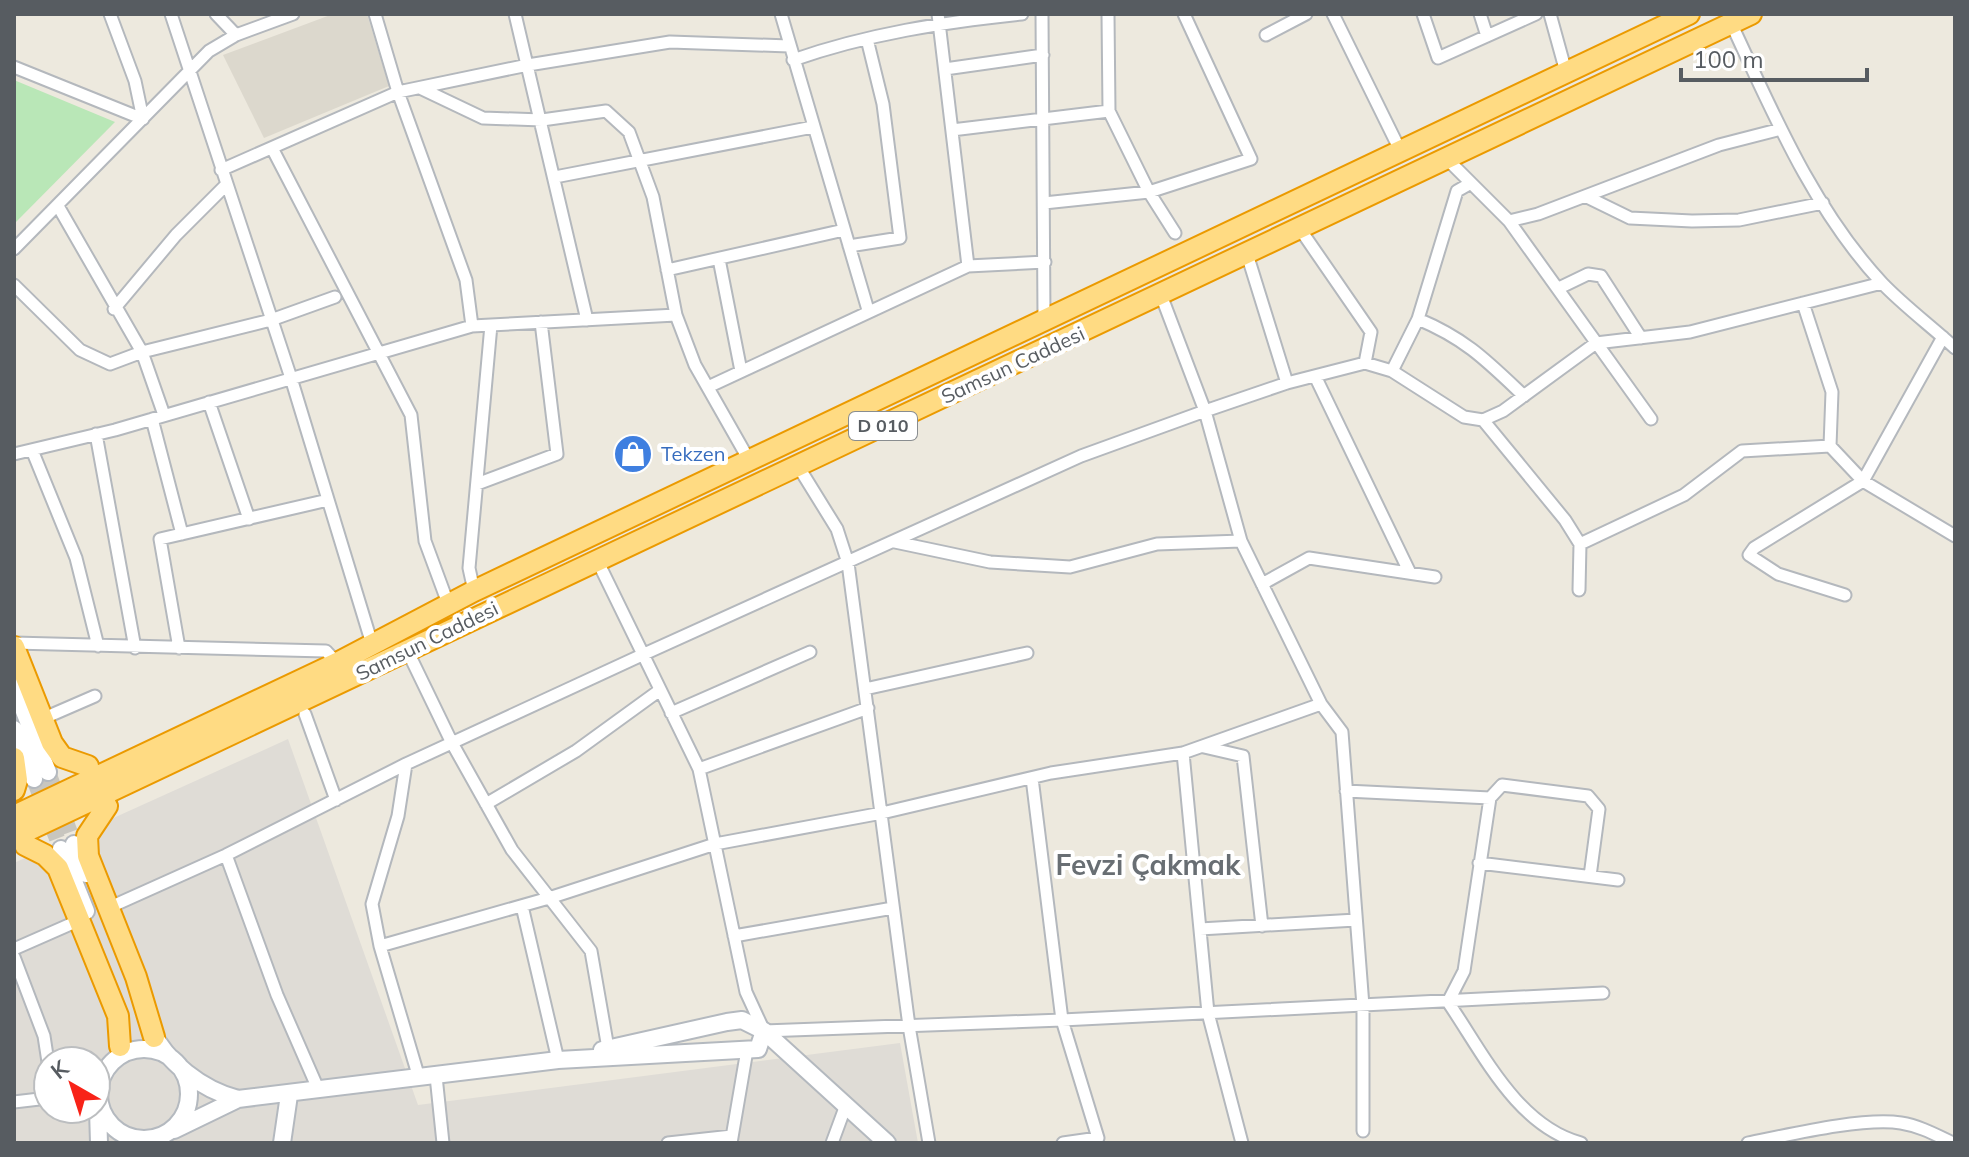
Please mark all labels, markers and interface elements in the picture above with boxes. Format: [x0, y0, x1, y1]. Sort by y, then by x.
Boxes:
scale bar [1681, 32, 1867, 82]
text: 100 m [1693, 44, 1764, 74]
street label: Samsun Caddesi [937, 320, 1088, 409]
road number: D 010 [849, 412, 917, 440]
shop icon: Tekzen [612, 433, 654, 475]
place label: Tekzen [661, 441, 725, 466]
street label: Samsun Caddesi [351, 595, 502, 686]
district label: Fevzi Çakmak [1056, 847, 1241, 882]
north arrow [32, 1045, 112, 1125]
text: K [45, 1053, 75, 1085]

